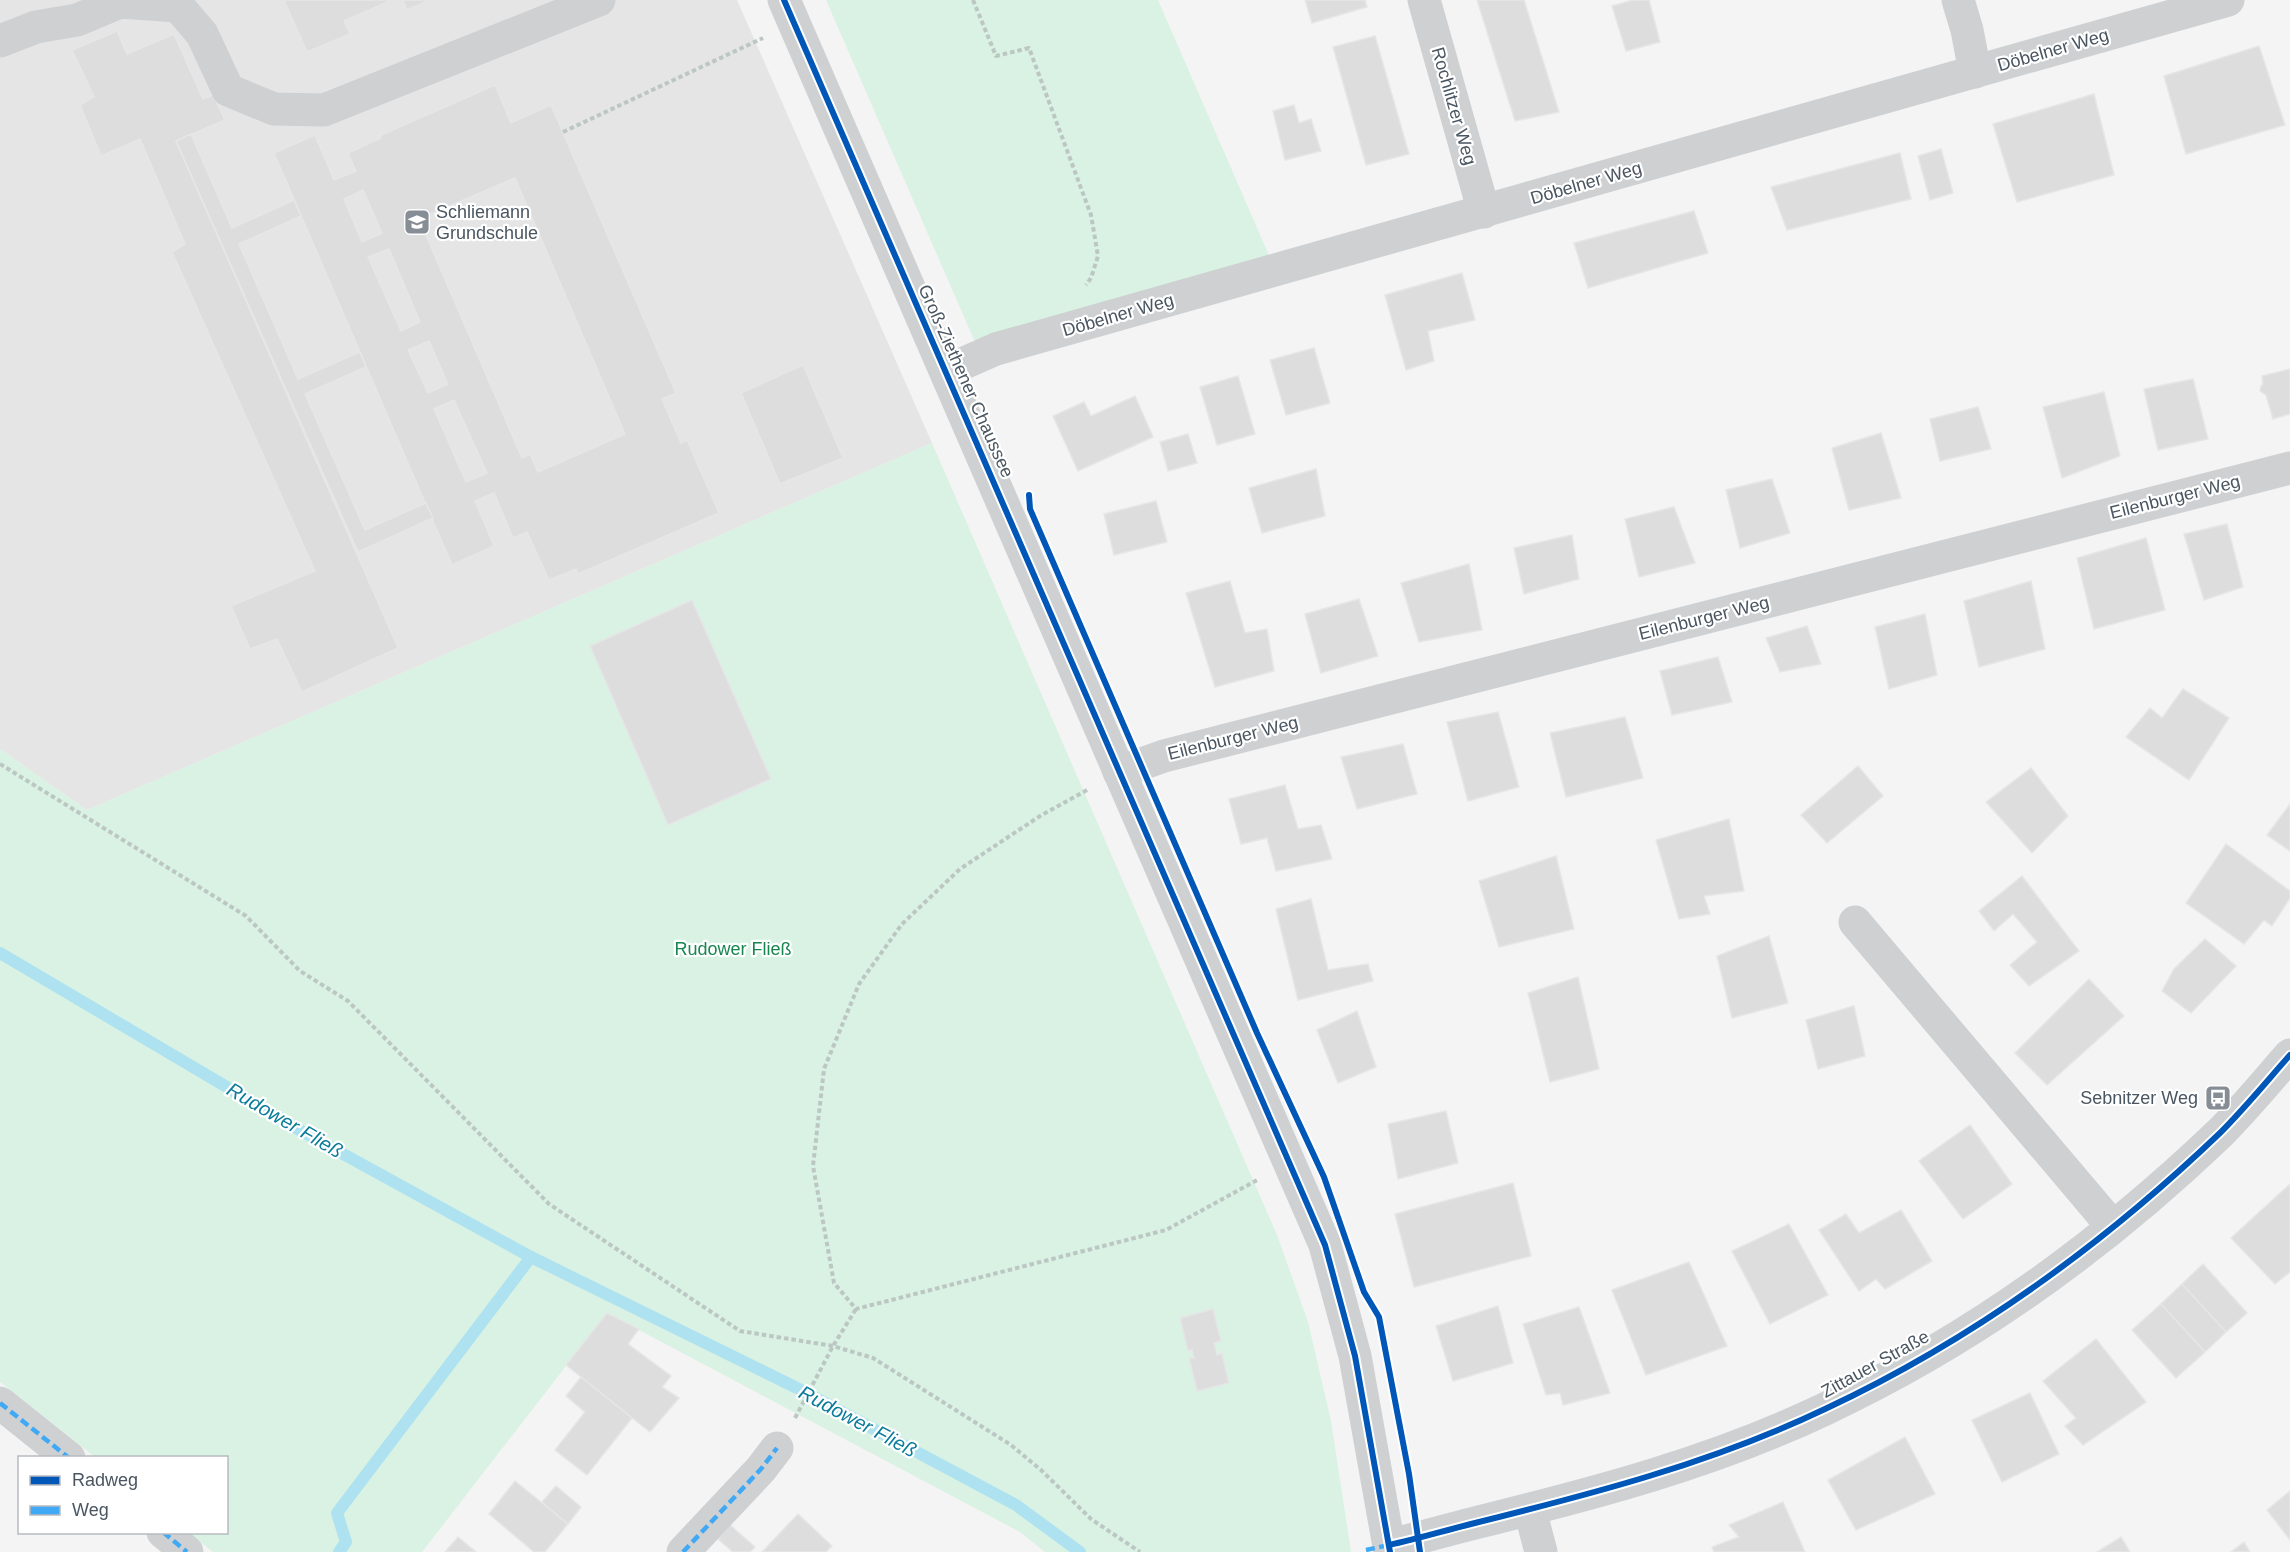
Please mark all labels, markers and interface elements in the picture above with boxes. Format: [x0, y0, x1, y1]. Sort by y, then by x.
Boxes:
street label: Döbelner Weg [1995, 25, 2111, 75]
street label: Rochlitzer Weg [1428, 45, 1480, 167]
street label: Döbelner Weg [1528, 158, 1644, 208]
place label: Schliemann Grundschule [436, 202, 538, 243]
school or university icon: Schliemann Grundschule [402, 207, 432, 237]
street label: Groß-Ziethener Chaussee [914, 281, 1018, 481]
street label: Döbelner Weg [1060, 290, 1176, 340]
street label: Eilenburger Weg [2108, 471, 2242, 523]
street label: Eilenburger Weg [1637, 592, 1771, 644]
street label: Eilenburger Weg [1166, 712, 1300, 764]
park label: Rudower Fließ [674, 939, 792, 959]
water label: Rudower Fließ [223, 1078, 347, 1162]
bus stop icon: Sebnitzer Weg [2203, 1083, 2233, 1113]
place label: Sebnitzer Weg [2080, 1088, 2198, 1108]
street label: Zittauer Straße [1818, 1326, 1932, 1402]
water label: Rudower Fließ [795, 1381, 921, 1461]
legend [18, 1456, 228, 1534]
text: Radweg [72, 1470, 138, 1490]
text: Weg [72, 1500, 109, 1520]

